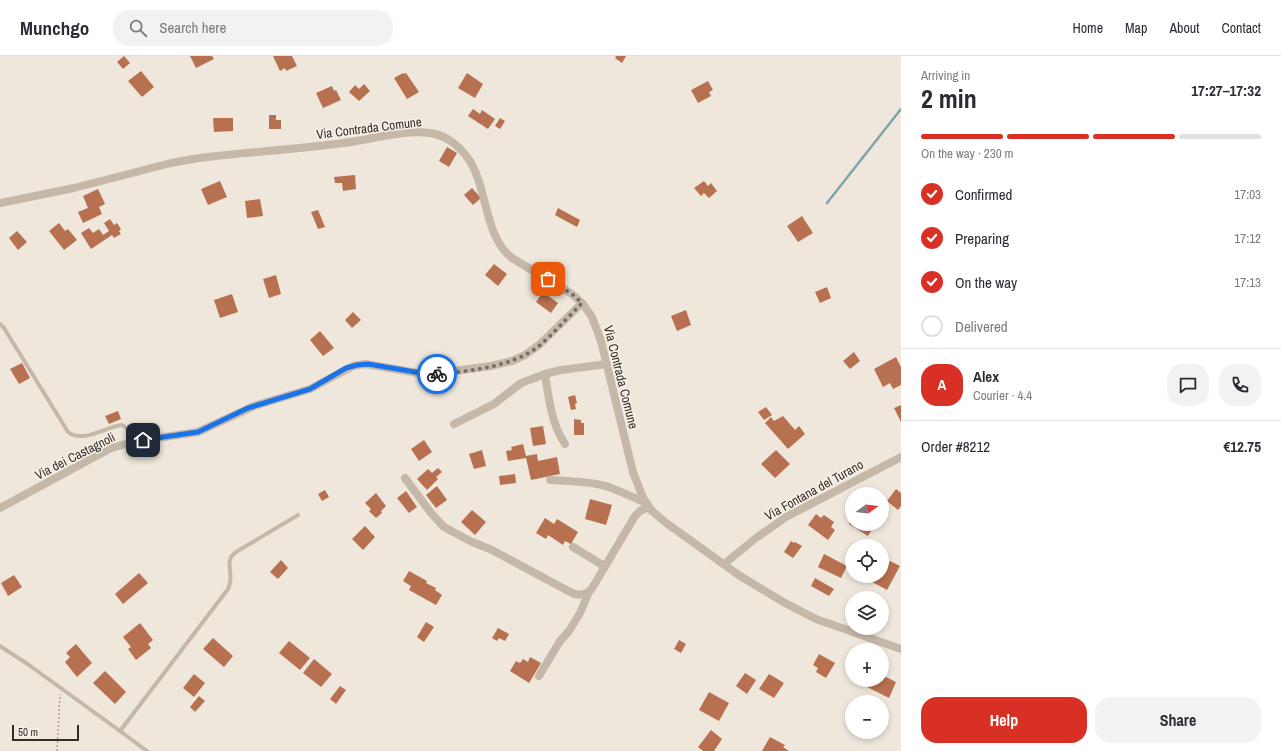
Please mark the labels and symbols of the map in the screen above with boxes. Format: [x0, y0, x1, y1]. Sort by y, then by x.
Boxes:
street label: Via Contrada Comune [315, 113, 423, 143]
pin [531, 262, 565, 296]
street label: Via Contrada Comune [600, 324, 642, 430]
courier [417, 354, 457, 394]
pin [126, 423, 160, 457]
street label: Via dei Castagnoli [32, 429, 118, 483]
street label: Via Fontana del Turano [762, 456, 866, 524]
north arrow [845, 487, 889, 531]
scale bar [12, 723, 79, 742]

